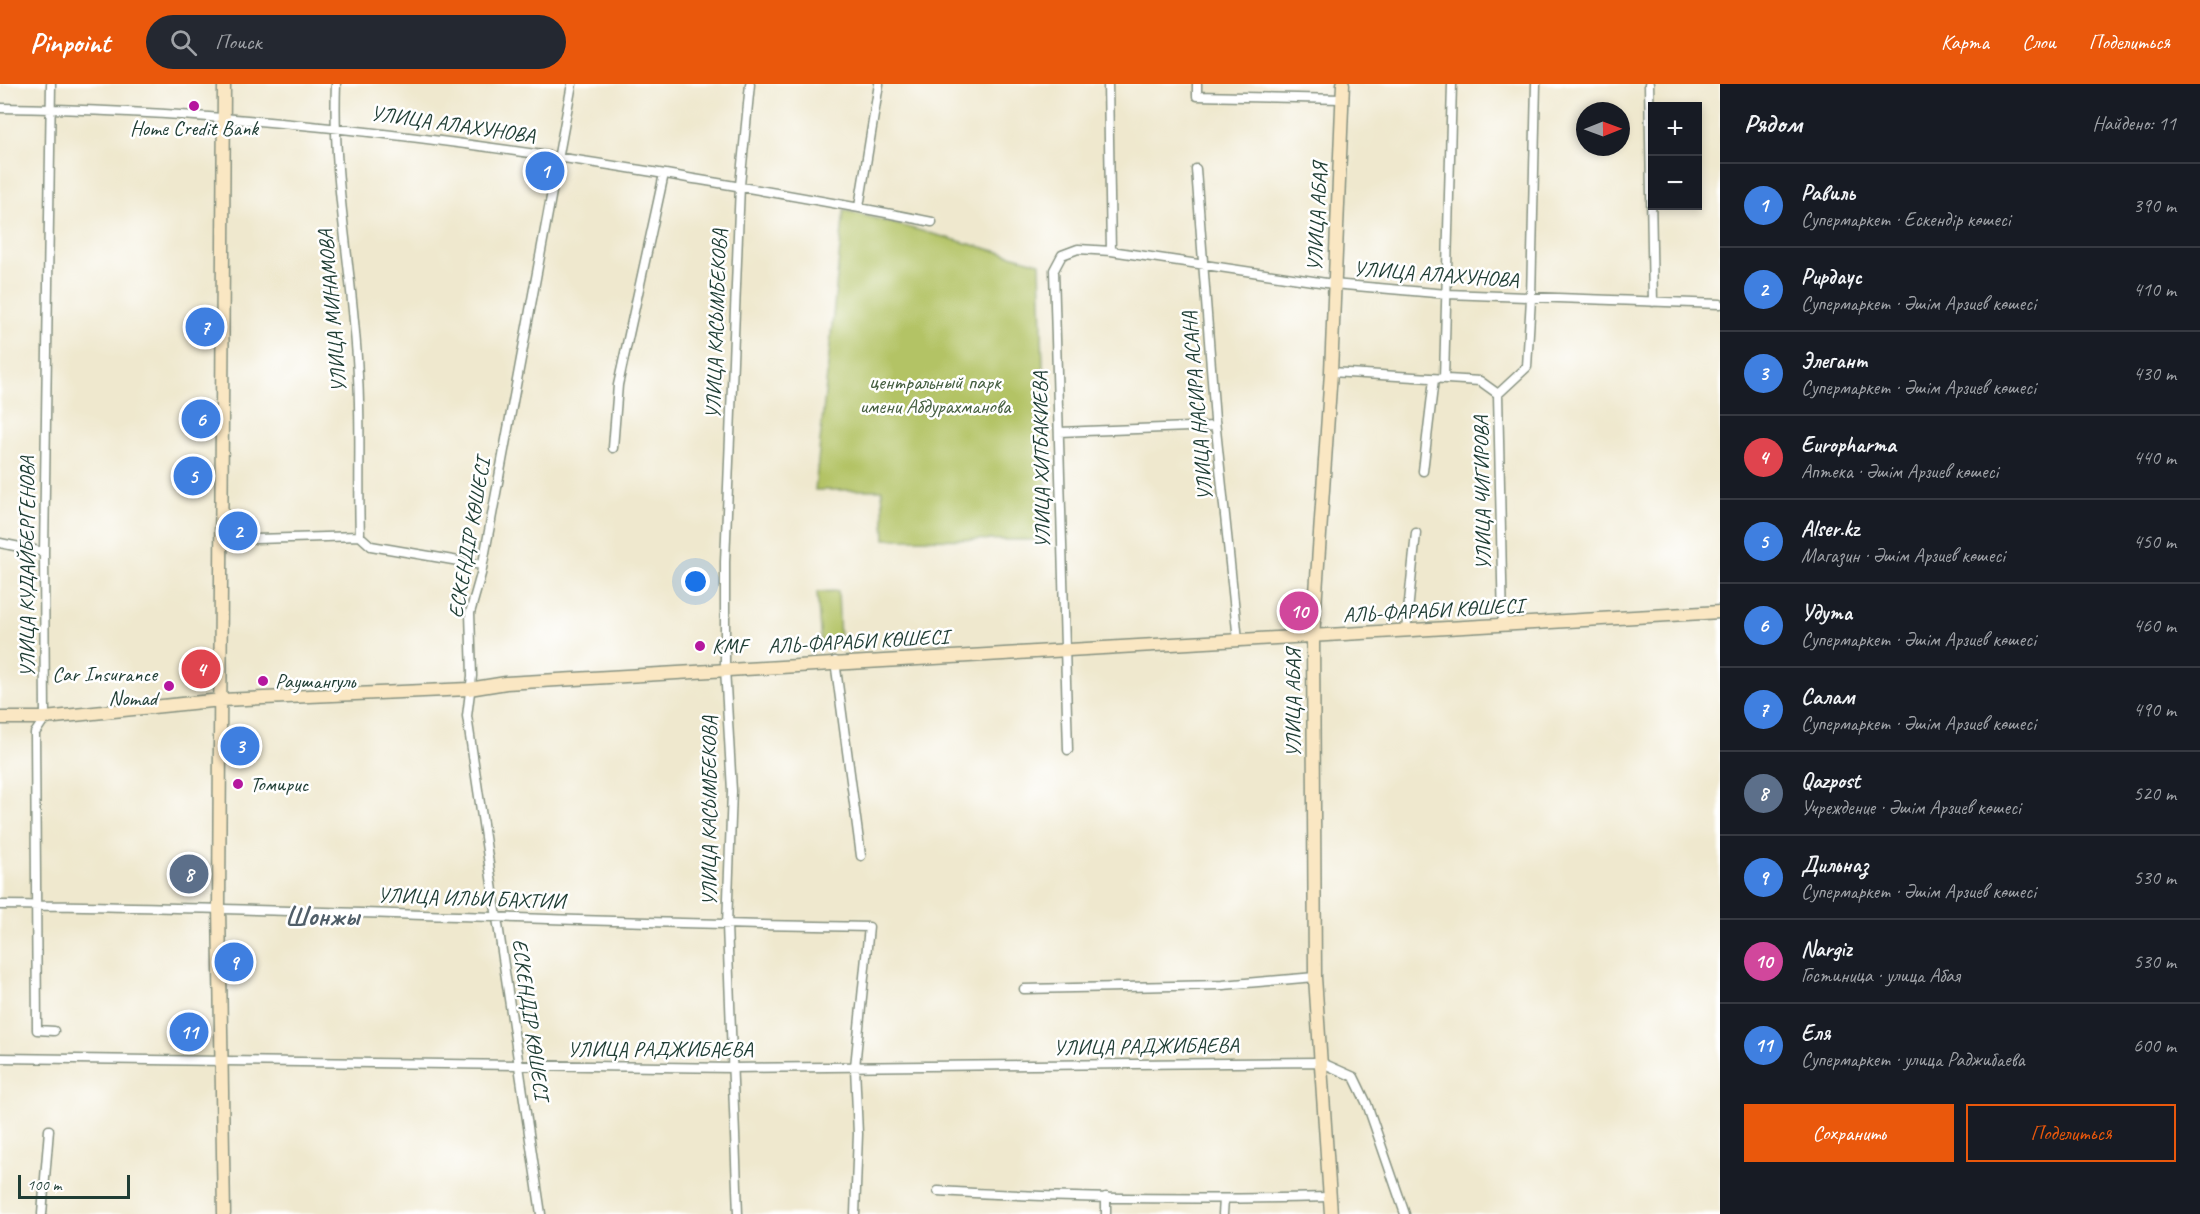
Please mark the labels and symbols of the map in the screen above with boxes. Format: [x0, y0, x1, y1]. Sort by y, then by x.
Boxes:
marker: Home Credit Bank [187, 99, 201, 113]
street label: УЛИЦА АЛАХУНОВА [369, 100, 537, 148]
north arrow [1576, 102, 1630, 156]
place label: Home Credit Bank [130, 115, 259, 141]
pin: 1 [526, 148, 564, 194]
street label: УЛИЦА АБАЯ [1301, 159, 1333, 272]
street label: УЛИЦА МИНАМОВА [312, 227, 352, 393]
street label: УЛИЦА КАСЫМБЕКОВА [700, 228, 732, 419]
street label: УЛИЦА АЛАХУНОВА [1353, 255, 1520, 293]
pin: 7 [186, 304, 224, 350]
street label: УЛИЦА НАСИРА АСАНА [1176, 310, 1218, 502]
park label: центральный парк имени Абдурахманова [860, 369, 1012, 419]
street label: УЛИЦА ХИТБАКИЕВА [1026, 371, 1056, 549]
pin: 6 [182, 396, 220, 442]
street label: УЛИЦА ЧИГИРОВА [1468, 414, 1496, 570]
street label: ЕСКЕНДІР КӨШЕСІ [442, 452, 497, 620]
pin: 5 [174, 454, 212, 498]
street label: УЛИЦА КУДАЙБЕРГЕНОВА [14, 455, 40, 678]
pin: 2 [218, 508, 258, 554]
your location [681, 567, 710, 596]
pin: 10 [1280, 588, 1318, 634]
street label: АЛЬ-ФАРАБИ КӨШЕСІ [1342, 592, 1528, 628]
street label: АЛЬ-ФАРАБИ КӨШЕСІ [767, 623, 953, 659]
place label: KMF [712, 633, 751, 659]
marker: KMF [693, 639, 707, 653]
pin: 4 [182, 646, 220, 692]
street label: УЛИЦА АБАЯ [1280, 646, 1306, 758]
place label: Car Insurance Nomad [52, 661, 161, 711]
place label: Раушангуль [275, 668, 356, 694]
marker: Раушангуль [256, 674, 270, 688]
marker: Car Insurance Nomad [162, 679, 176, 693]
street label: УЛИЦА КАСЫМБЕКОВА [696, 716, 722, 906]
pin: 3 [220, 724, 260, 768]
place label: Томирис [250, 771, 309, 797]
marker: Томирис [231, 777, 245, 791]
pin: 8 [170, 852, 208, 896]
street label: УЛИЦА ИЛЬИ БАХТИИ [377, 882, 569, 914]
district label: Шонжы [285, 899, 361, 933]
street label: ЕСКЕНДІР КӨШЕСІ [507, 937, 556, 1105]
pin: 9 [214, 940, 254, 984]
pin: 11 [170, 1010, 208, 1054]
street label: УЛИЦА РАДЖИБАЕВА [1053, 1031, 1239, 1061]
street label: УЛИЦА РАДЖИБАЕВА [567, 1036, 753, 1062]
scale bar [18, 1172, 130, 1200]

